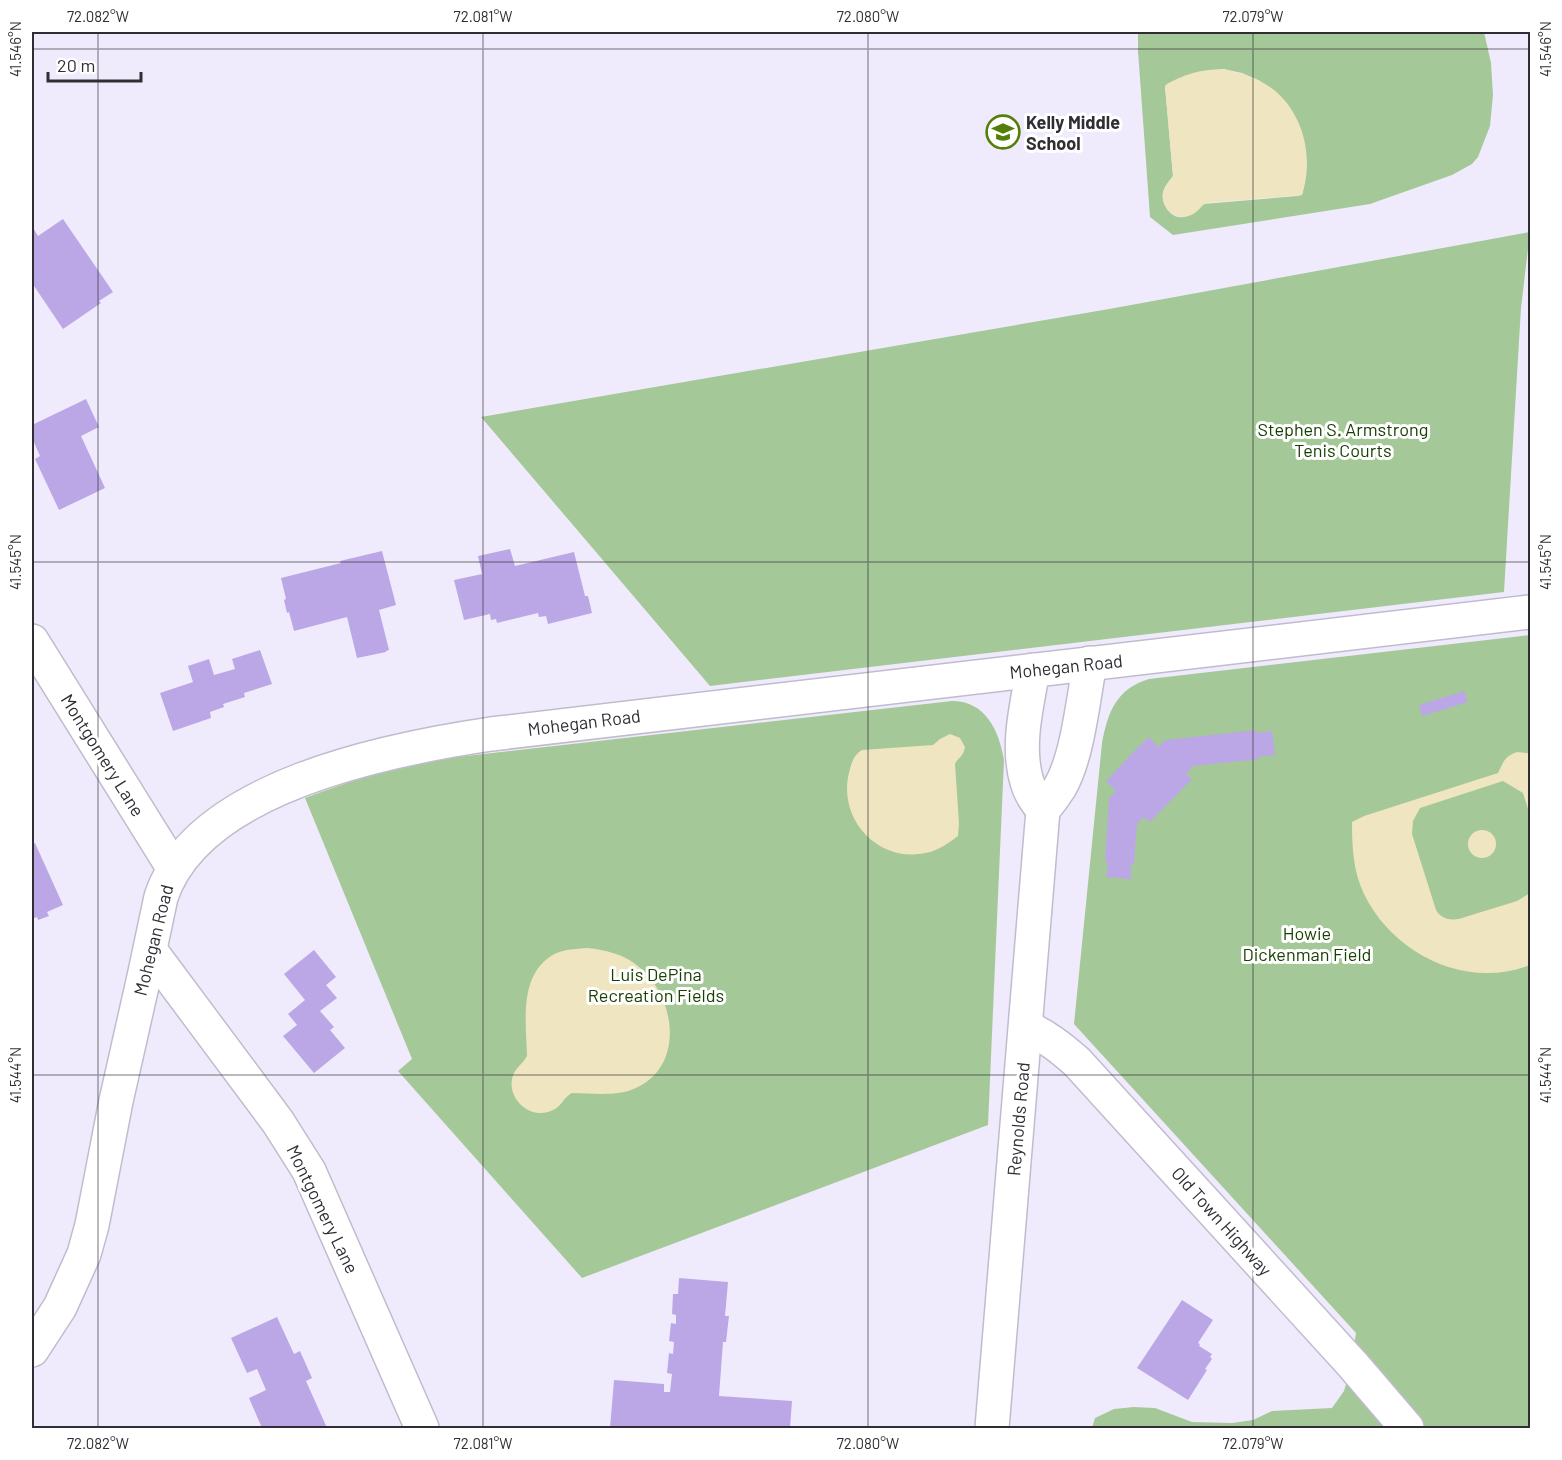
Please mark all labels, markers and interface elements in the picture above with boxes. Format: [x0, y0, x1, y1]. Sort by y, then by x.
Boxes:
text: 72.082°W [67, 7, 129, 25]
text: 72.081°W [454, 7, 512, 25]
text: 72.080°W [837, 7, 899, 25]
text: 72.079°W [1222, 7, 1284, 25]
text: 41.546°N [6, 21, 24, 77]
text: 41.546°N [1536, 21, 1554, 77]
scale bar [48, 45, 141, 83]
text: 20 m [57, 54, 95, 76]
place label: Kelly Middle School [1026, 111, 1120, 154]
school or university icon: Kelly Middle School [985, 114, 1021, 150]
park label: Stephen S. Armstrong Tenis Courts [1258, 418, 1428, 461]
text: 41.545°N [6, 534, 24, 590]
text: 41.545°N [1536, 534, 1554, 590]
street label: Mohegan Road [1008, 649, 1124, 683]
street label: Montgomery Lane [57, 690, 149, 820]
street label: Mohegan Road [526, 704, 642, 740]
street label: Mohegan Road [129, 882, 177, 998]
park label: Howie Dickenman Field [1243, 922, 1371, 965]
park label: Luis DePina Recreation Fields [588, 963, 724, 1006]
text: 41.544°N [6, 1047, 24, 1103]
text: 41.544°N [1536, 1047, 1554, 1103]
street label: Reynolds Road [1002, 1061, 1034, 1177]
street label: Montgomery Lane [282, 1141, 364, 1277]
street label: Old Town Highway [1167, 1162, 1277, 1280]
text: 72.082°W [67, 1434, 129, 1452]
text: 72.081°W [454, 1434, 512, 1452]
text: 72.080°W [837, 1434, 899, 1452]
text: 72.079°W [1222, 1434, 1284, 1452]

